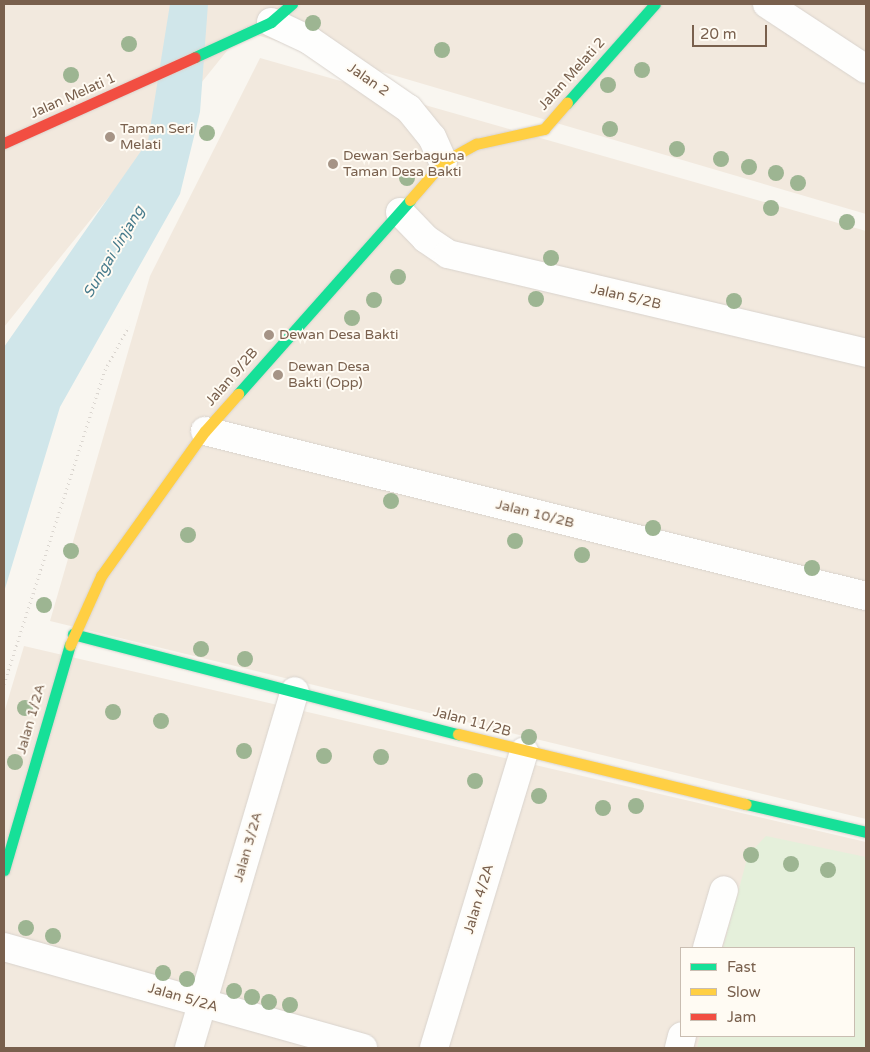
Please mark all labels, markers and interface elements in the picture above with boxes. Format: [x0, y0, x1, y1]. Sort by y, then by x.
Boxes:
scale bar [695, 15, 770, 47]
text: 20 m [700, 25, 737, 43]
street label: Jalan Melati 2 [535, 34, 609, 114]
street label: Jalan 2 [344, 60, 392, 100]
street label: Jalan Melati 1 [28, 70, 118, 122]
place label: Taman Seri Melati [120, 121, 194, 154]
marker: Taman Seri Melati [104, 131, 116, 143]
place label: Dewan Serbaguna Taman Desa Bakti [343, 148, 465, 180]
marker: Dewan Serbaguna Taman Desa Bakti [327, 158, 339, 170]
water label: Sungai Jinjang [80, 203, 148, 301]
street label: Jalan 5/2B [589, 281, 663, 313]
place label: Dewan Desa Bakti [279, 327, 399, 343]
marker: Dewan Desa Bakti [263, 329, 275, 341]
street label: Jalan 9/2B [202, 345, 262, 409]
place label: Dewan Desa Bakti (Opp) [288, 359, 370, 392]
marker: Dewan Desa Bakti (Opp) [272, 369, 284, 381]
street label: Jalan 10/2B [494, 496, 576, 532]
street label: Jalan 1/2A [13, 682, 49, 756]
street label: Jalan 11/2B [431, 704, 513, 740]
street label: Jalan 3/2A [230, 810, 266, 884]
street label: Jalan 4/2A [460, 862, 498, 936]
legend [680, 947, 855, 1037]
text: Fast [727, 958, 756, 976]
street label: Jalan 5/2A [146, 980, 220, 1016]
text: Slow [727, 983, 761, 1001]
text: Jam [727, 1008, 756, 1026]

